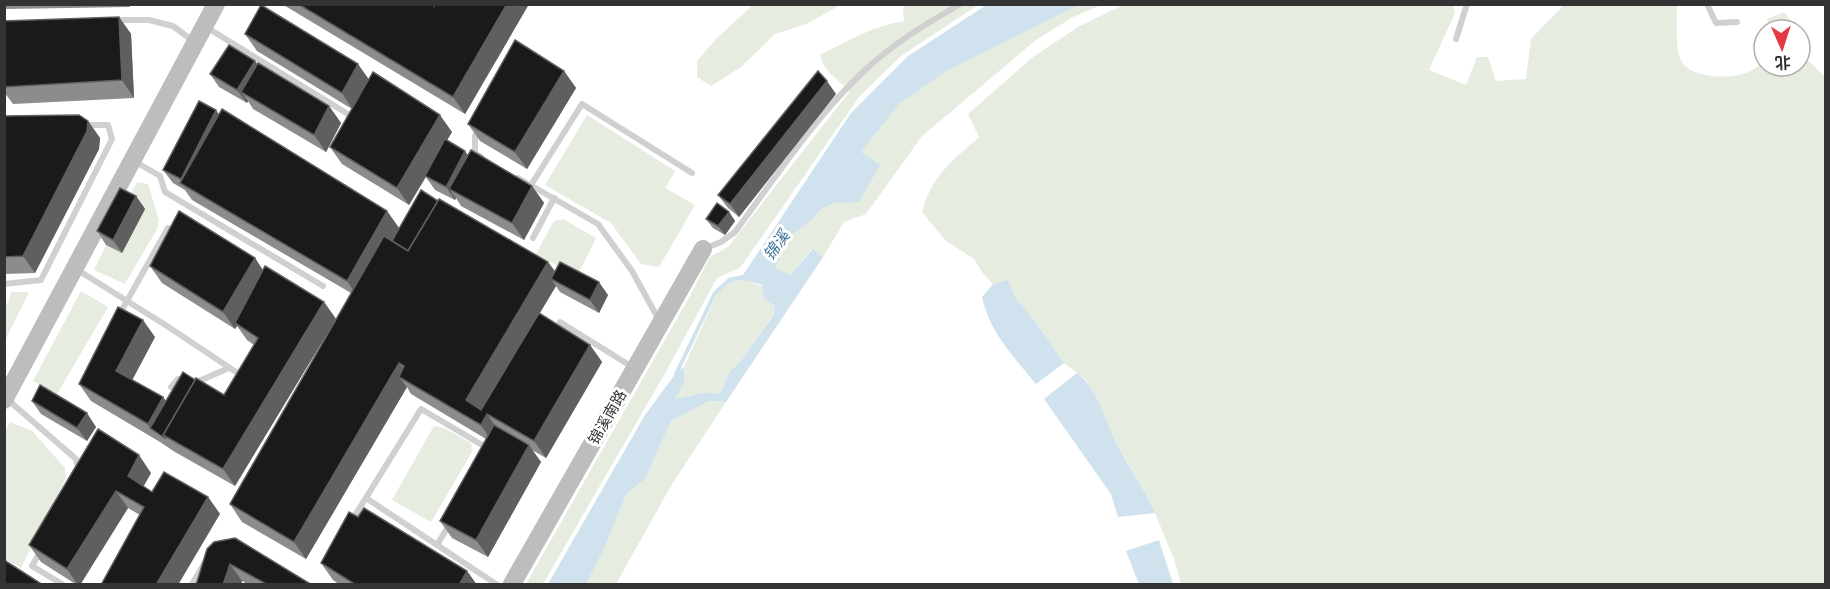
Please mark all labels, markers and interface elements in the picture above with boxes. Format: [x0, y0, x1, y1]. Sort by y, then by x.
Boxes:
north arrow [1752, 18, 1812, 78]
text: 北 [1774, 53, 1791, 73]
water label: 锦溪 [759, 225, 795, 264]
street label: 锦溪南路 [584, 386, 630, 448]

